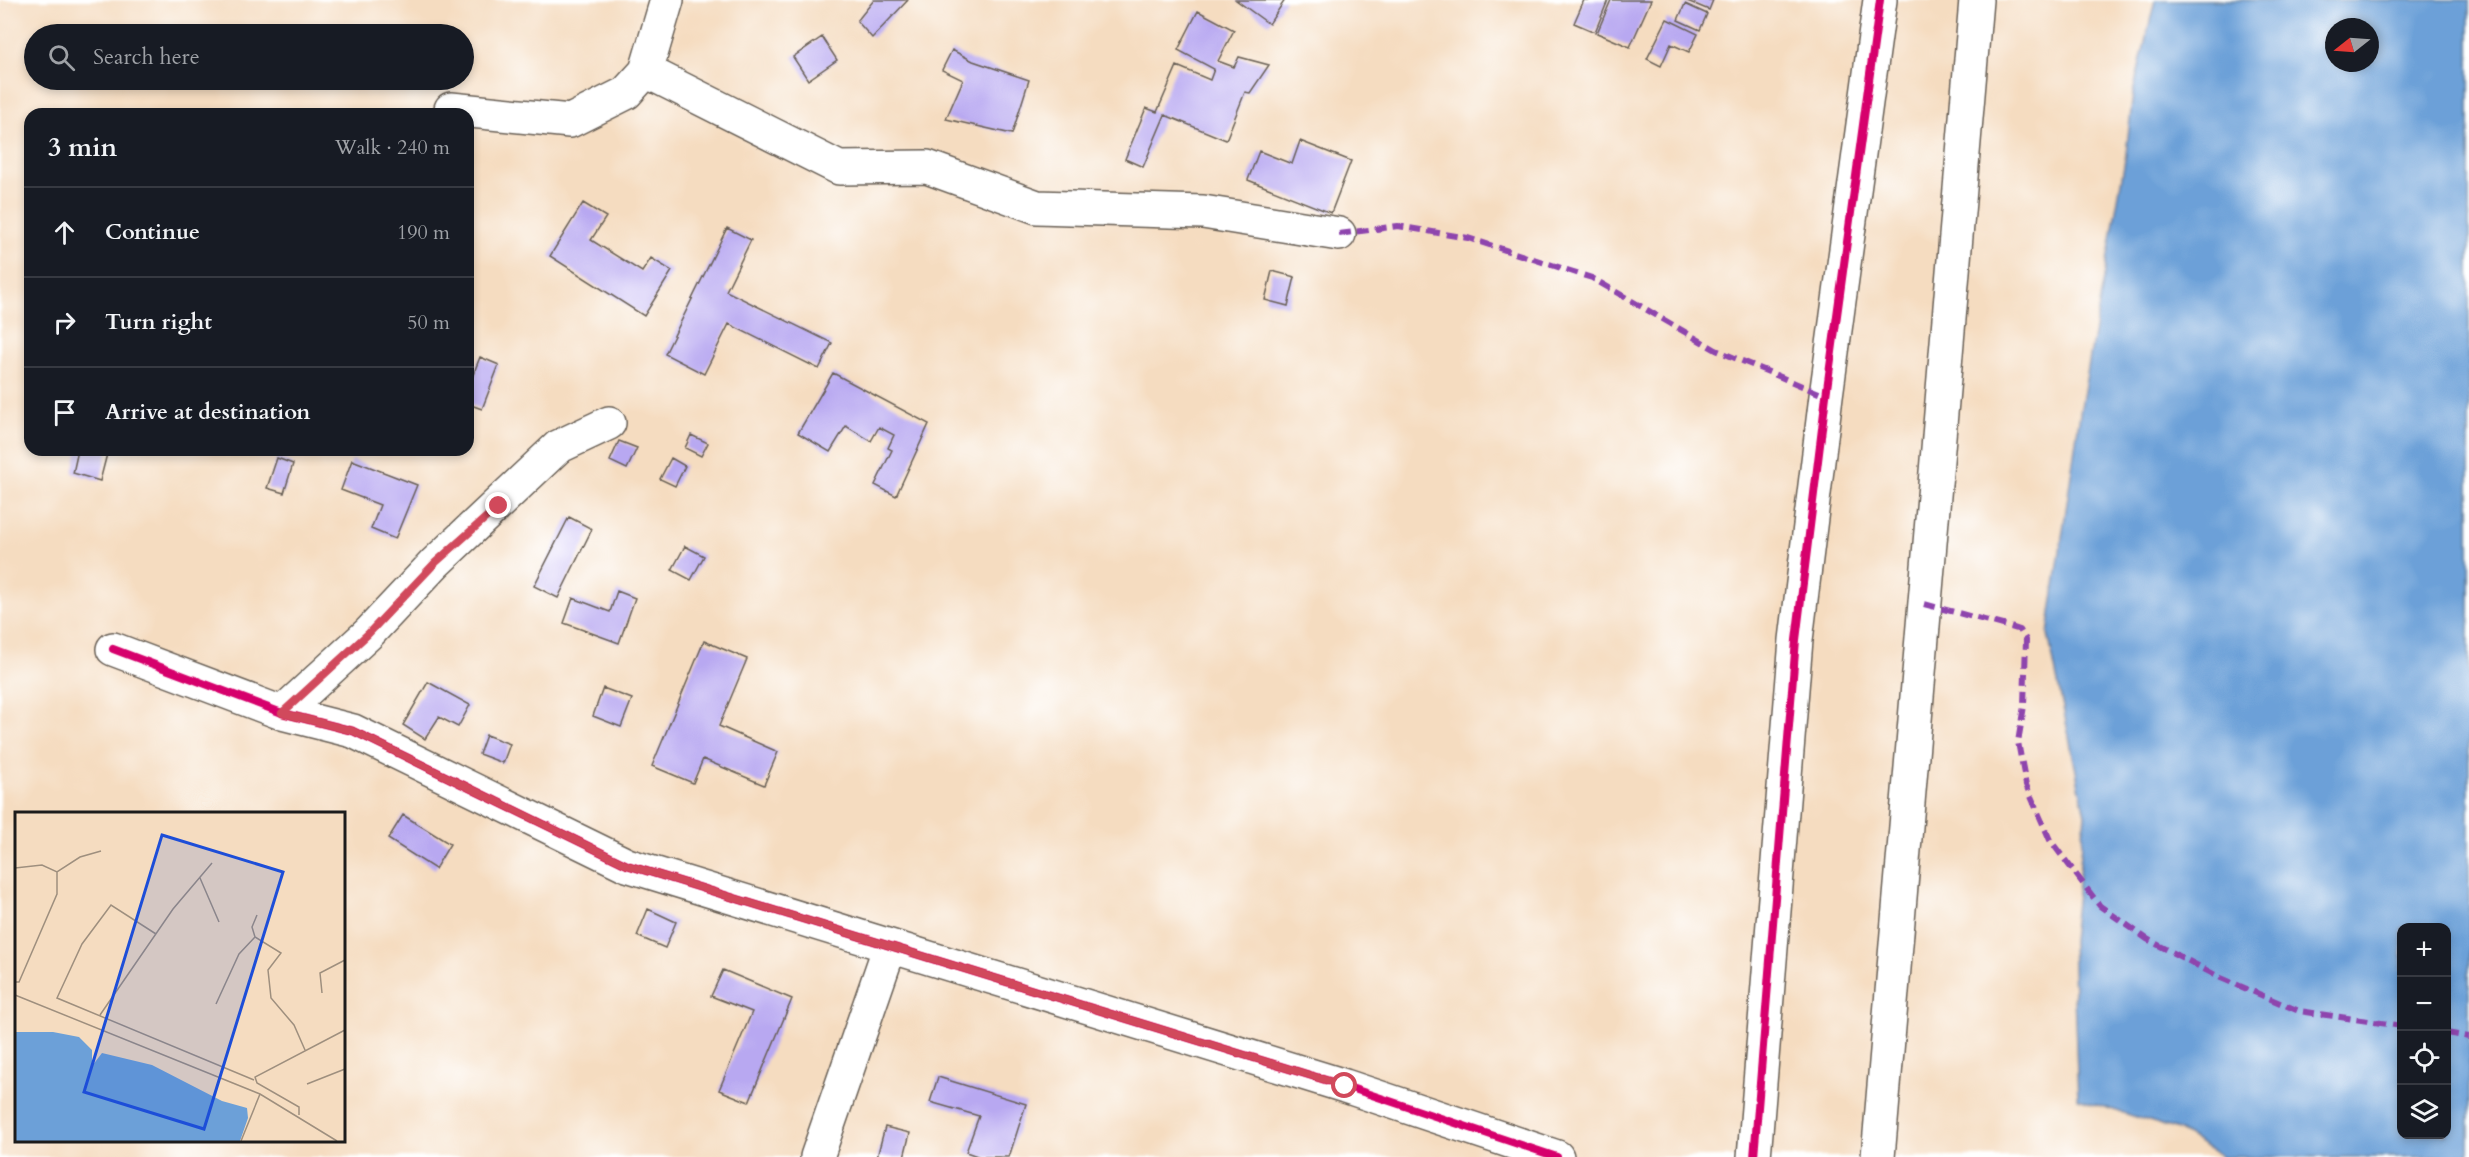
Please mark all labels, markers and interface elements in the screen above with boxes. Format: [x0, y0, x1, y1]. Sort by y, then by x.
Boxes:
north arrow [2325, 18, 2379, 72]
search box [24, 24, 474, 90]
icon: search [45, 41, 78, 74]
text: Search here [93, 42, 200, 72]
text: 3 min [48, 130, 117, 165]
text: Walk · 240 m [335, 134, 450, 161]
icon: ahead [48, 216, 81, 249]
text: Continue [105, 217, 200, 247]
text: 190 m [397, 219, 450, 246]
icon: right [48, 306, 81, 339]
text: Turn right [105, 307, 212, 337]
text: 50 m [407, 309, 450, 336]
icon: arrive [48, 396, 81, 429]
text: Arrive at destination [105, 397, 310, 427]
route end [485, 492, 511, 518]
inset map [15, 812, 345, 1142]
map controls [2397, 923, 2451, 1139]
button: + [2397, 923, 2451, 977]
button: − [2397, 977, 2451, 1031]
button: locate [2397, 1031, 2451, 1085]
route start [1331, 1072, 1357, 1098]
button: layers [2397, 1085, 2451, 1139]

